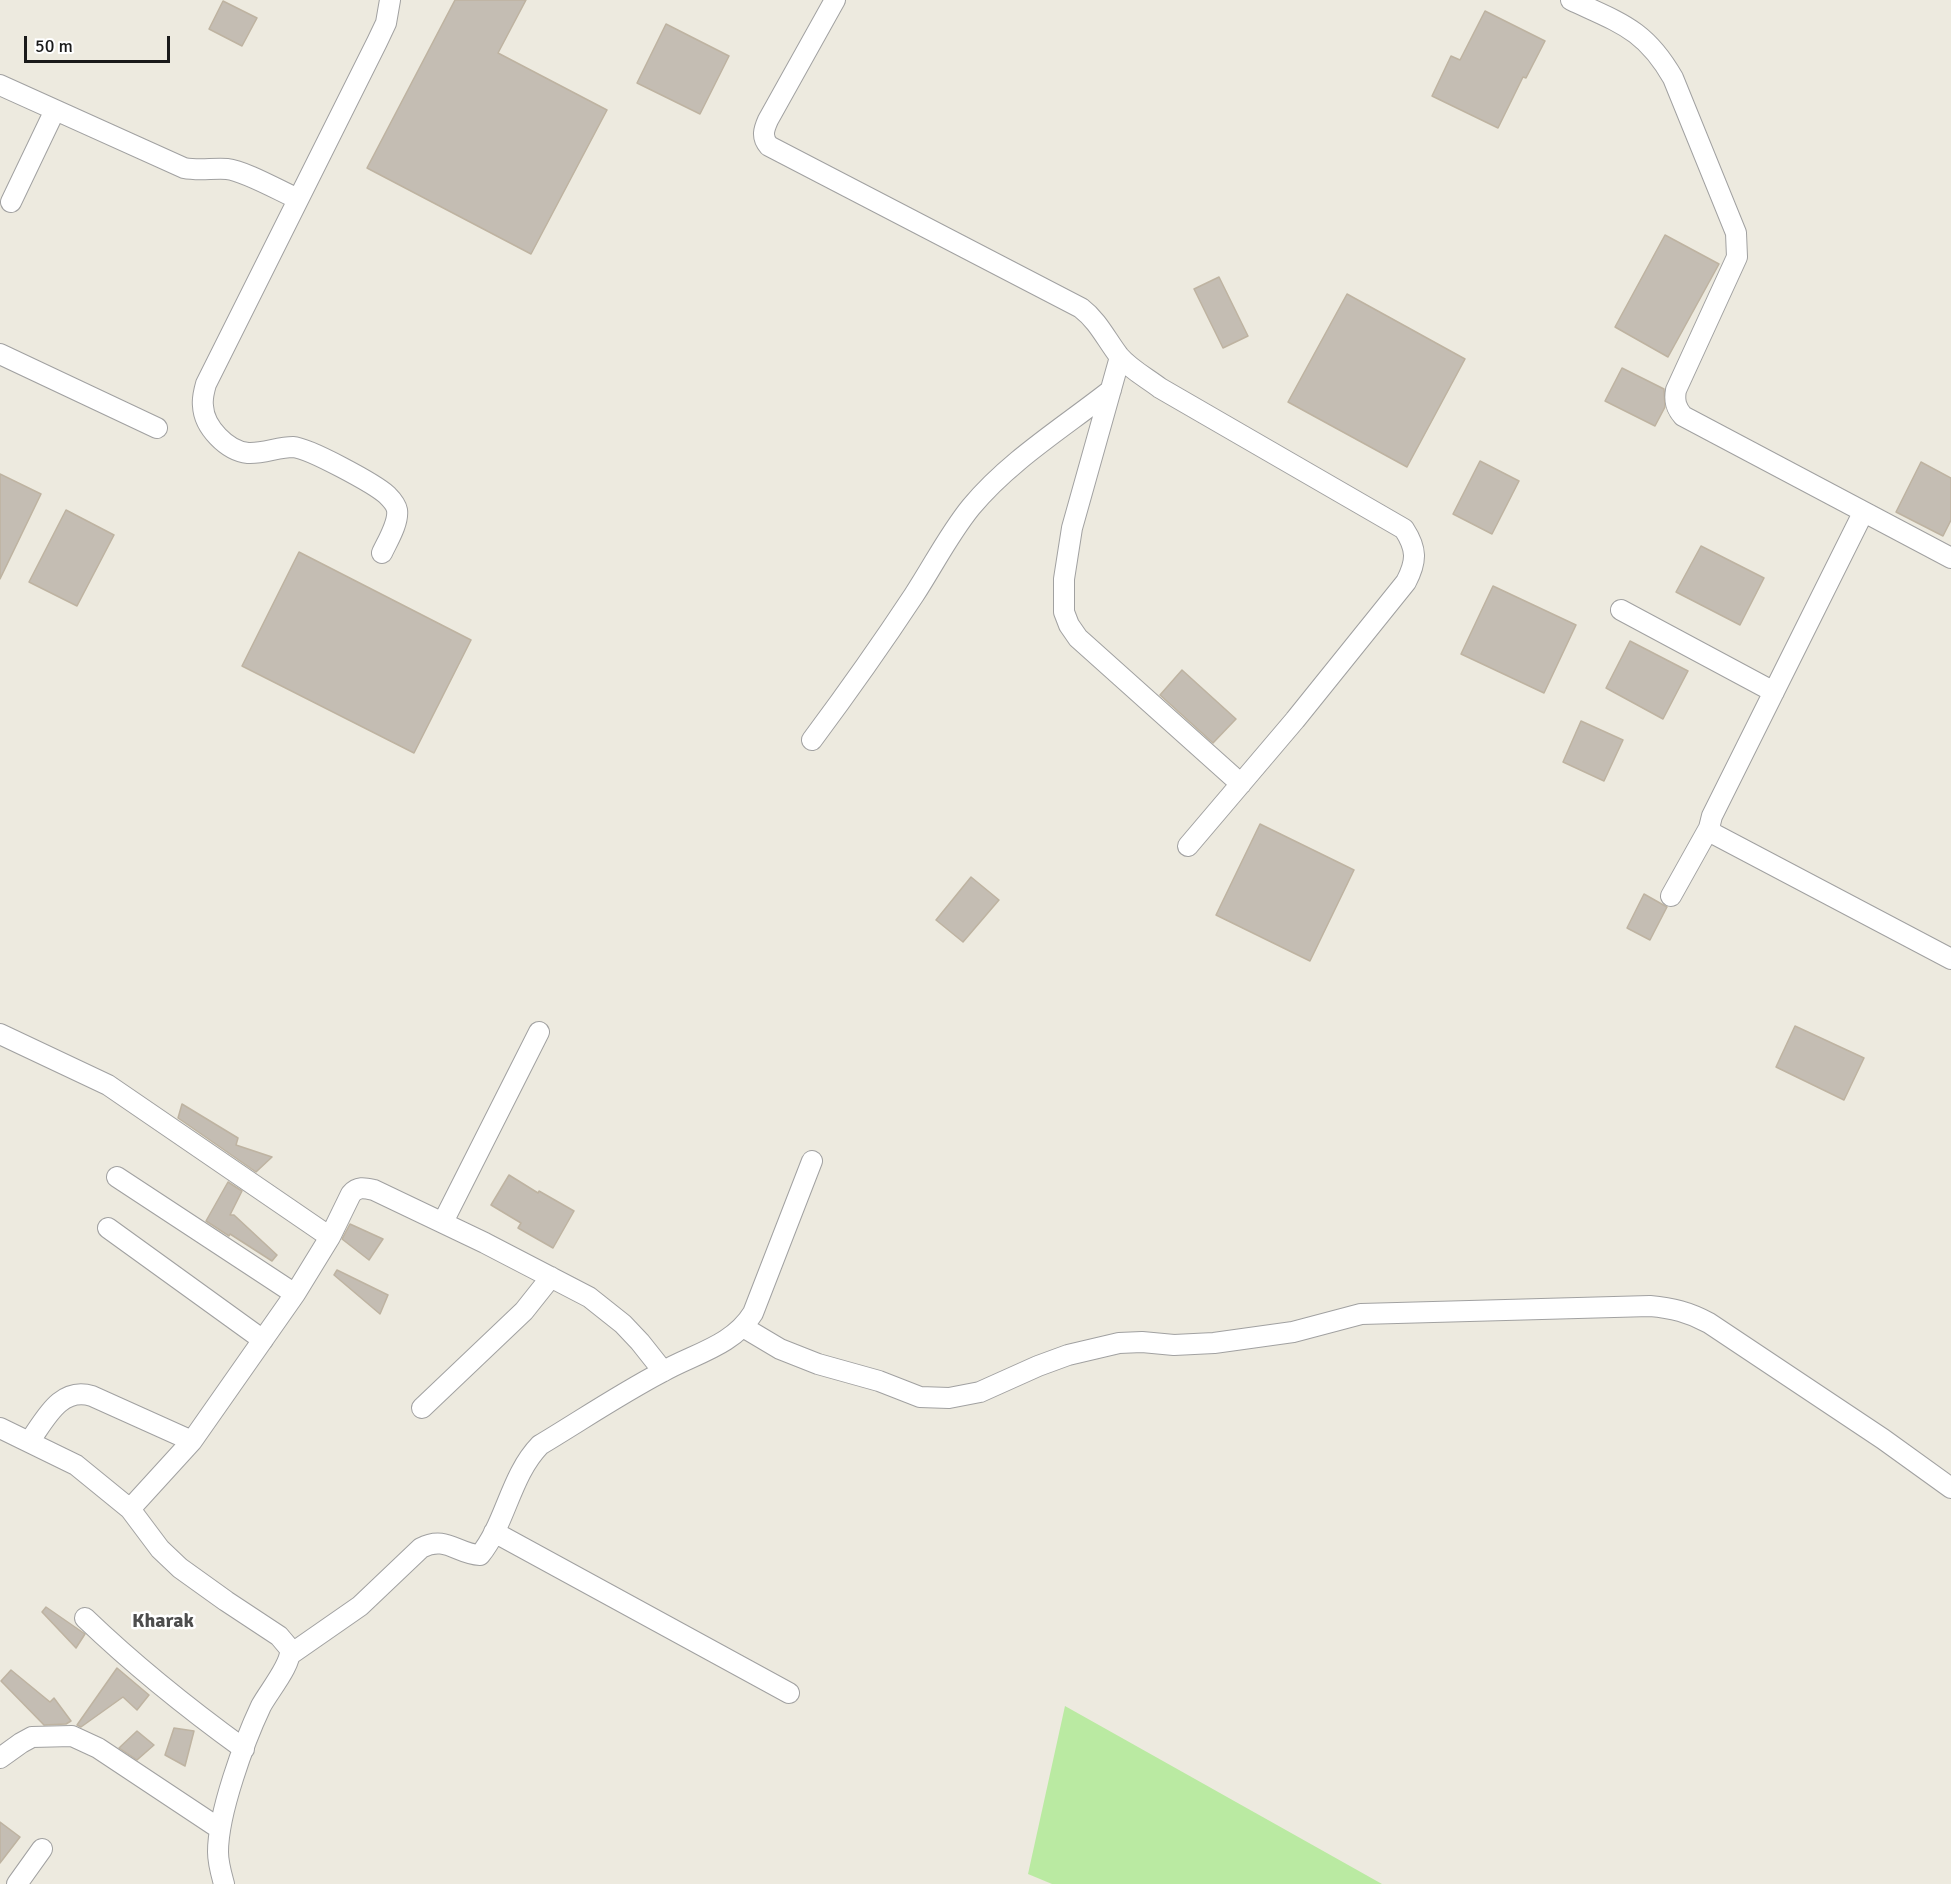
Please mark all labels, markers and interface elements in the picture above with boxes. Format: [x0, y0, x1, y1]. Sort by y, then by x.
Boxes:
scale bar [27, 24, 172, 62]
text: 50 m [35, 35, 73, 57]
district label: Kharak [132, 1610, 194, 1634]

